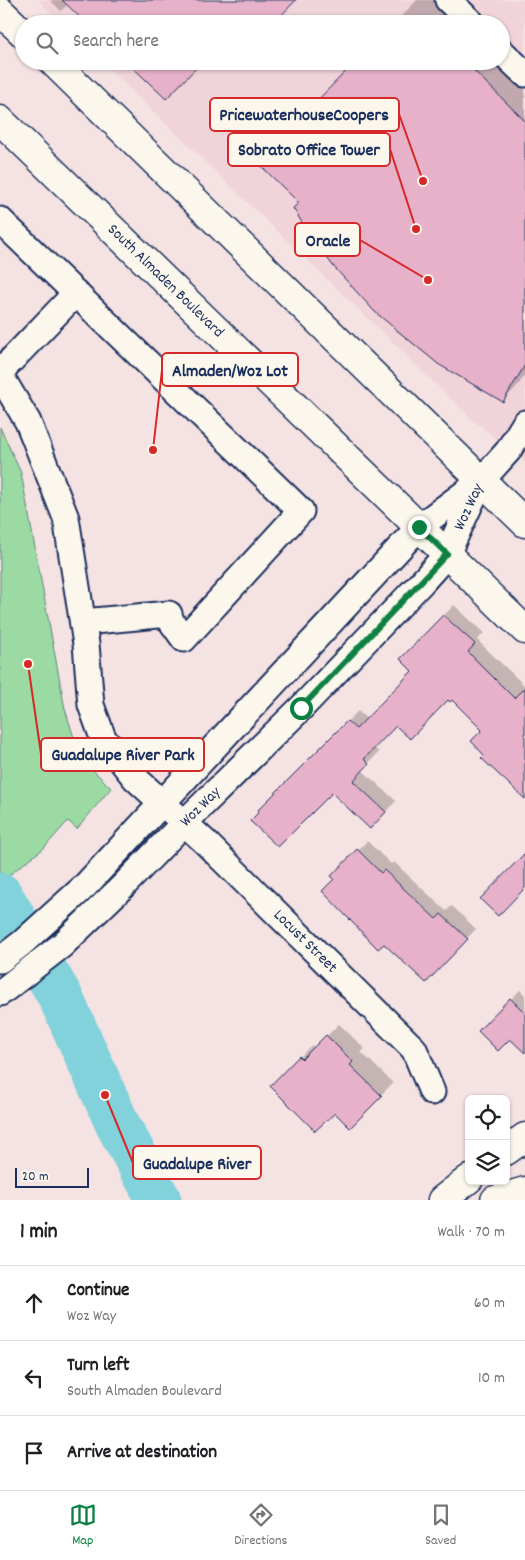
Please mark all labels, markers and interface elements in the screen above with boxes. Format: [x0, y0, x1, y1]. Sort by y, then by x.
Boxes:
search box [15, 15, 510, 70]
icon: search [33, 29, 61, 57]
text: Search here [73, 29, 159, 56]
callout: PricewaterhouseCoopers [210, 98, 399, 131]
text: PricewaterhouseCoopers [219, 104, 389, 129]
callout: Sobrato Office Tower [228, 133, 390, 166]
text: Sobrato Office Tower [238, 139, 380, 164]
street label: South Almaden Boulevard [102, 219, 229, 343]
callout: Oracle [295, 223, 360, 256]
text: Oracle [306, 230, 351, 255]
callout: Almaden/Woz Lot [162, 353, 298, 386]
text: Almaden/Woz Lot [172, 360, 288, 385]
street label: Woz Way [448, 479, 490, 534]
route end [408, 516, 431, 539]
route start [290, 697, 313, 720]
callout: Guadalupe River Park [41, 738, 204, 771]
text: Guadalupe River Park [51, 744, 195, 769]
street label: Woz Way [175, 781, 226, 832]
street label: Locust Street [268, 904, 343, 978]
map controls [465, 1095, 510, 1185]
button: locate [465, 1095, 510, 1140]
button: layers [465, 1140, 510, 1185]
callout: Guadalupe River [133, 1146, 261, 1179]
text: Guadalupe River [143, 1153, 252, 1178]
scale bar [15, 1165, 89, 1188]
text: 20 m [22, 1167, 49, 1187]
text: 1 min [20, 1218, 57, 1248]
text: Walk · 70 m [437, 1221, 505, 1244]
text: Continue [67, 1278, 129, 1305]
icon: ahead [20, 1289, 48, 1317]
text: 60 m [474, 1292, 505, 1315]
text: Woz Way [67, 1305, 116, 1328]
text: Turn left [67, 1353, 130, 1380]
icon: left [20, 1364, 48, 1392]
text: 10 m [478, 1367, 505, 1390]
text: South Almaden Boulevard [67, 1380, 222, 1403]
icon: arrive [20, 1439, 48, 1467]
text: Arrive at destination [67, 1440, 217, 1467]
tab: Map [69, 1501, 97, 1551]
tab: Directions [234, 1501, 287, 1551]
tab: Saved [425, 1501, 456, 1551]

